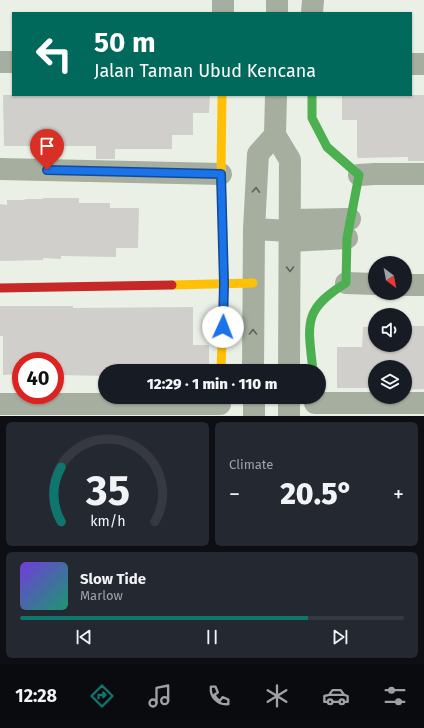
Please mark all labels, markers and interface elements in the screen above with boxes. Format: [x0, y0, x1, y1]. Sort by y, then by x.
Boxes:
text: 50 m [94, 26, 156, 59]
icon: left [28, 28, 80, 80]
text: Jalan Taman Ubud Kencana [94, 60, 316, 82]
pin [30, 129, 64, 170]
icon: arrive [36, 135, 58, 157]
one-way arrow [251, 187, 260, 193]
north arrow [368, 256, 412, 300]
map controls [368, 256, 412, 404]
one-way arrow [286, 266, 294, 272]
position arrow [202, 306, 244, 348]
button: sound [368, 308, 412, 352]
one-way arrow [249, 329, 257, 335]
speed limit sign: 40 [12, 352, 64, 404]
button: layers [368, 360, 412, 404]
text: 12:29 · 1 min · 110 m [147, 375, 277, 393]
text: Climate [229, 457, 273, 472]
text: 35 [85, 466, 129, 516]
text: 20.5° [280, 476, 353, 512]
text: − [229, 481, 240, 508]
text: + [393, 481, 404, 508]
text: km/h [90, 513, 125, 530]
text: Slow Tide [80, 570, 146, 588]
text: Marlow [80, 588, 123, 603]
icon: previous [73, 626, 95, 648]
icon: pause [201, 626, 223, 648]
icon: next [329, 626, 351, 648]
icon: directions [88, 682, 116, 710]
icon: music [146, 682, 174, 710]
icon: phone [205, 682, 233, 710]
icon: climate [263, 682, 291, 710]
icon: car [322, 682, 350, 710]
icon: filters [381, 682, 409, 710]
text: 12:28 [15, 685, 57, 707]

